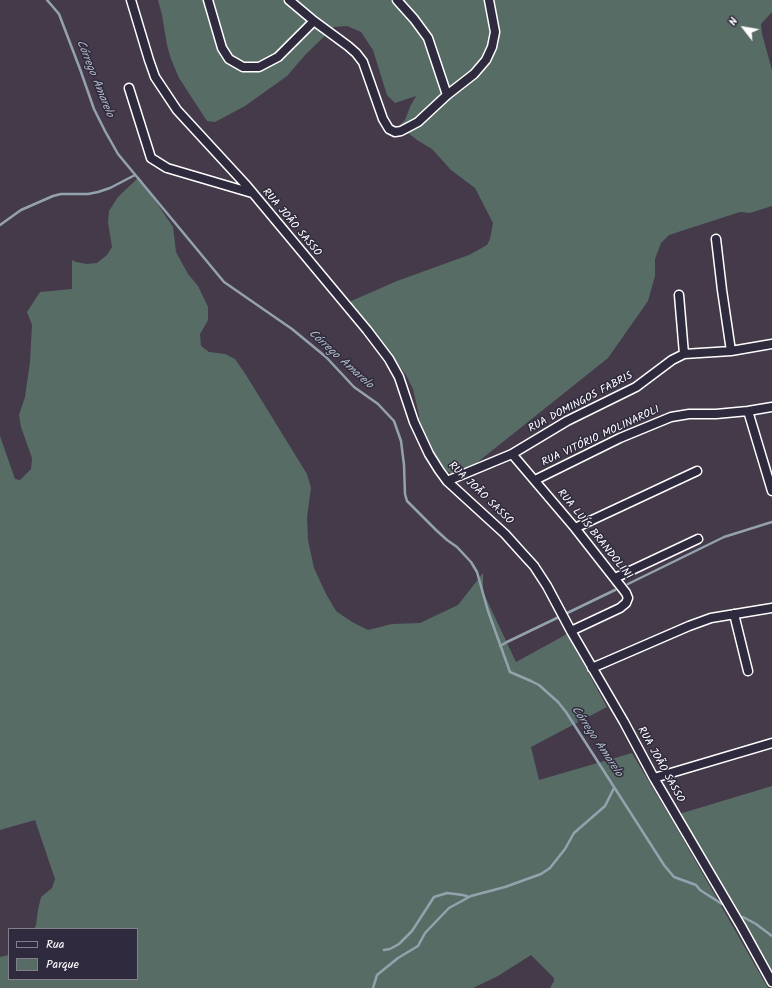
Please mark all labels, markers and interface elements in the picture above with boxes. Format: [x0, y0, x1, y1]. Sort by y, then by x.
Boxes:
north arrow [724, 8, 764, 48]
text: N [724, 14, 743, 29]
water label: Córrego Amarelo [72, 38, 116, 120]
street label: RUA JOÃO SASSO [259, 186, 323, 260]
water label: Córrego Amarelo [305, 327, 375, 393]
street label: RUA DOMINGOS FABRIS [527, 370, 635, 436]
street label: RUA VITÓRIO MOLINAROLI [540, 404, 662, 470]
street label: RUA JOÃO SASSO [445, 460, 515, 528]
street label: RUA LUÍS BRANDOLINI [554, 487, 634, 583]
water label: Córrego Amarelo [567, 704, 625, 780]
street label: RUA JOÃO SASSO [634, 725, 686, 805]
legend [8, 928, 138, 980]
text: Rua [46, 935, 64, 954]
text: Parque [46, 955, 79, 974]

